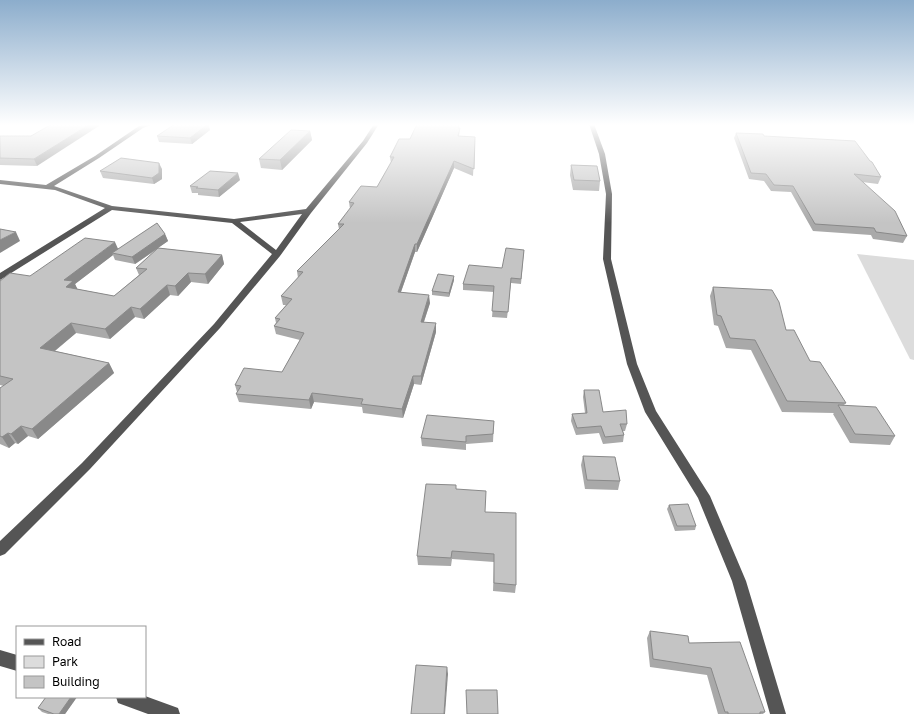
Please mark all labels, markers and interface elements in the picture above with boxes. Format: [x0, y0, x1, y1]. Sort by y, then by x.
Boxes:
legend [16, 626, 146, 698]
text: Road [52, 634, 81, 649]
text: Park [52, 654, 78, 669]
text: Building [52, 674, 100, 689]

